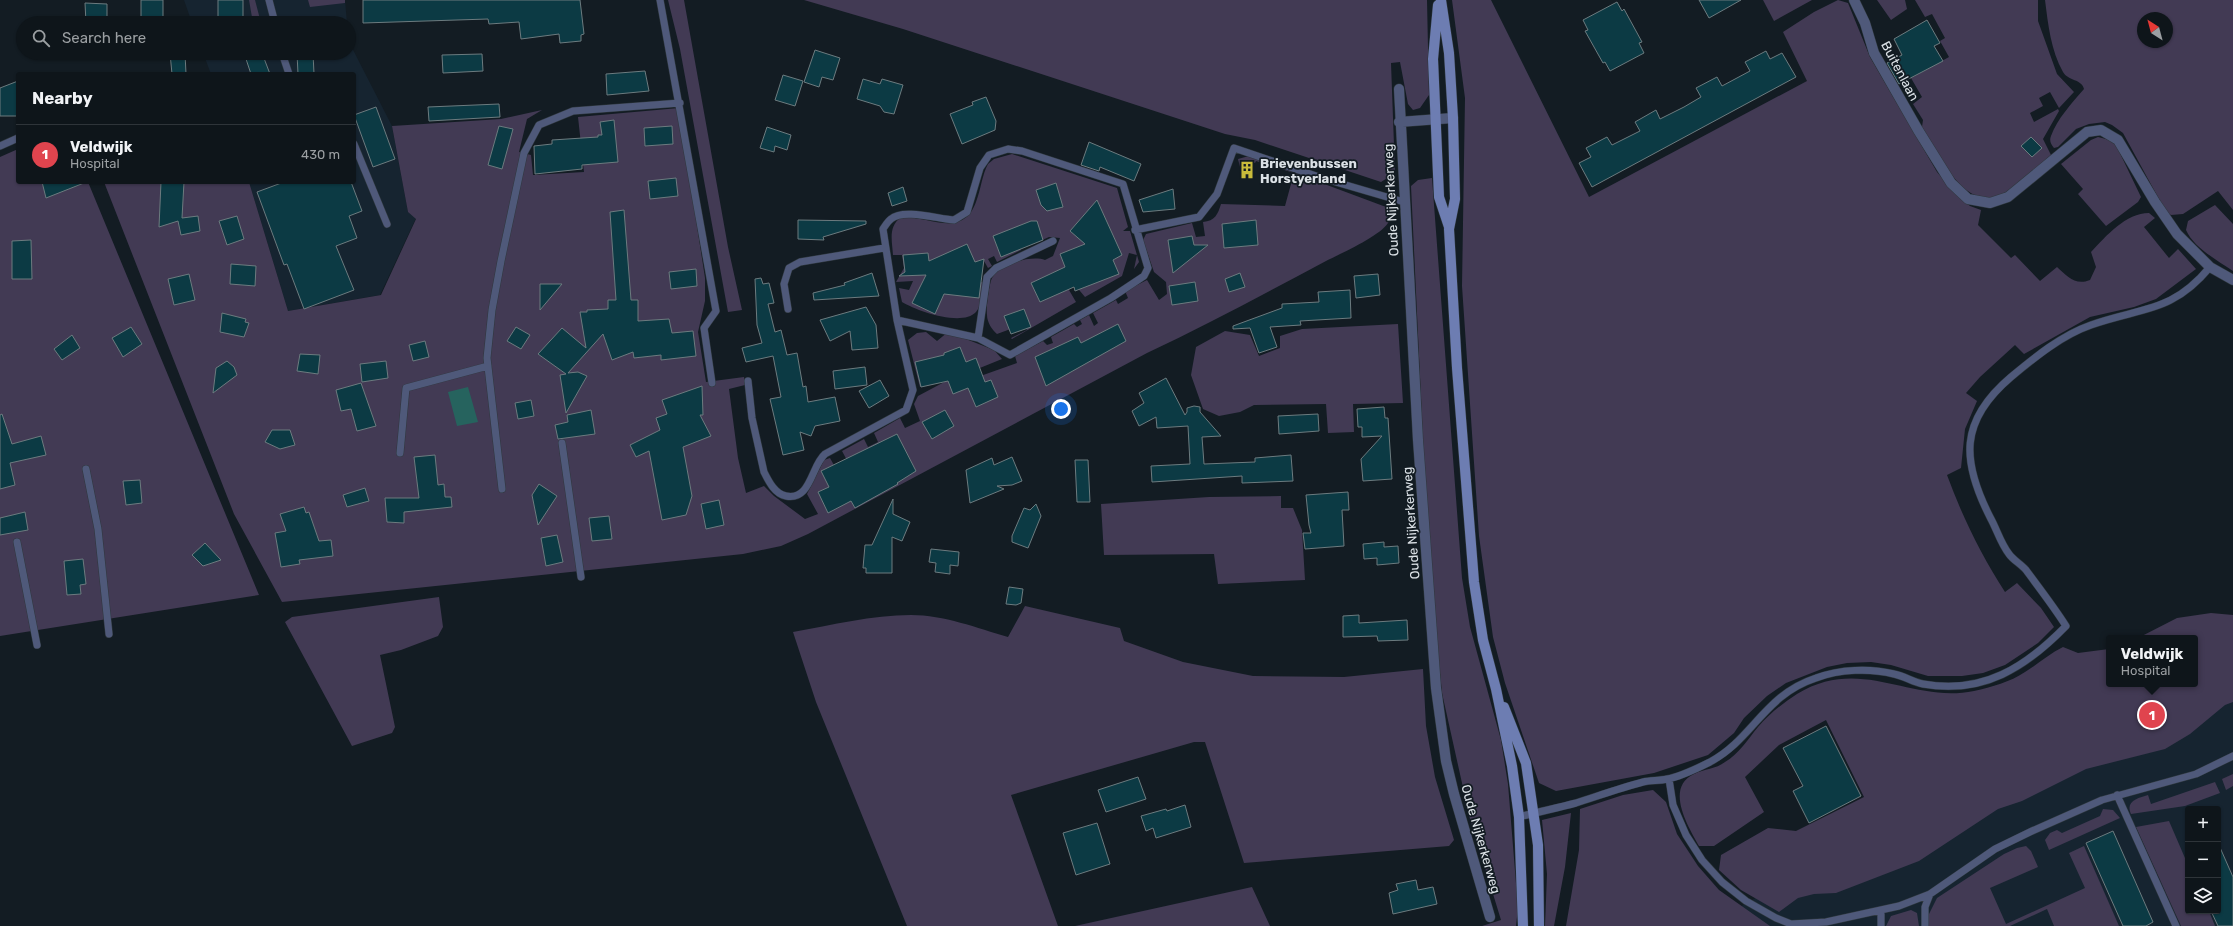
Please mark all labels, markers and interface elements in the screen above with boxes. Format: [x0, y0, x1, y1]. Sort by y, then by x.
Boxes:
north arrow [2137, 12, 2173, 48]
search box [16, 16, 356, 60]
icon: search [30, 27, 52, 49]
text: Search here [62, 29, 146, 47]
street label: Buitenlaan [1878, 39, 1922, 103]
text: Nearby [32, 88, 93, 108]
text: Veldwijk [70, 138, 132, 156]
street label: Oude Nijkerkerweg [1381, 143, 1402, 257]
text: 1 [42, 147, 48, 162]
text: 430 m [301, 147, 340, 162]
text: Hospital [70, 156, 120, 171]
place label: Brievenbussen Horstyerland [1260, 156, 1357, 186]
building icon: Brievenbussen Horstyerland [1237, 160, 1257, 180]
your location [1051, 399, 1071, 419]
street label: Oude Nijkerkerweg [1400, 466, 1423, 580]
popup [2106, 635, 2198, 687]
text: Veldwijk [2121, 645, 2183, 663]
text: Hospital [2121, 663, 2170, 678]
pin: 1 [2139, 700, 2165, 730]
street label: Oude Nijkerkerweg [1457, 783, 1504, 896]
map controls [2185, 806, 2221, 914]
button: + [2185, 806, 2221, 842]
button: − [2185, 842, 2221, 878]
button: layers [2185, 878, 2221, 914]

